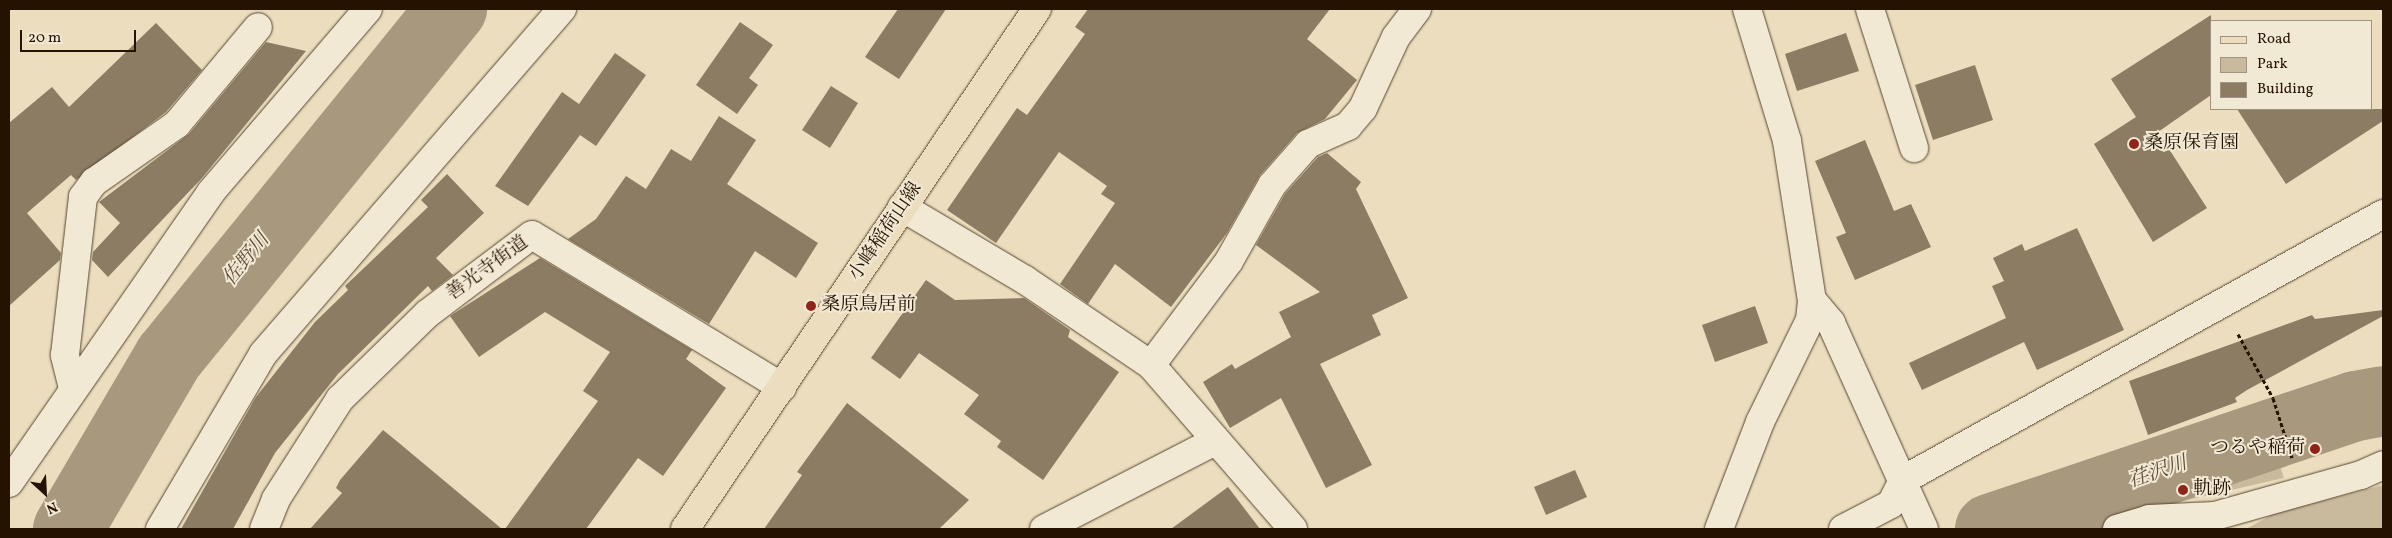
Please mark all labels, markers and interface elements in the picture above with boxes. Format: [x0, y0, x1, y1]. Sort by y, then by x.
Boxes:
scale bar [22, 20, 139, 52]
legend [2210, 20, 2372, 110]
text: 20 m [28, 28, 61, 49]
text: Road [2257, 29, 2291, 50]
text: Park [2257, 54, 2288, 75]
text: Building [2257, 79, 2313, 100]
place label: 桑原保育園 [2144, 133, 2239, 155]
marker: 桑原保育園 [2128, 138, 2140, 150]
street label: 小峰稲荷山線 [845, 178, 927, 286]
water label: 佐野川 [219, 229, 275, 291]
street label: 善光寺街道 [443, 232, 533, 306]
place label: 桑原鳥居前 [821, 295, 916, 317]
marker: 桑原鳥居前 [805, 300, 817, 312]
place label: つるや稲荷 [2210, 438, 2305, 460]
marker: つるや稲荷 [2309, 443, 2321, 455]
water label: 荏沢川 [2126, 452, 2190, 494]
north arrow [20, 468, 70, 518]
place label: 軌跡 [2193, 479, 2231, 501]
marker: 軌跡 [2177, 484, 2189, 496]
text: N [43, 496, 60, 518]

